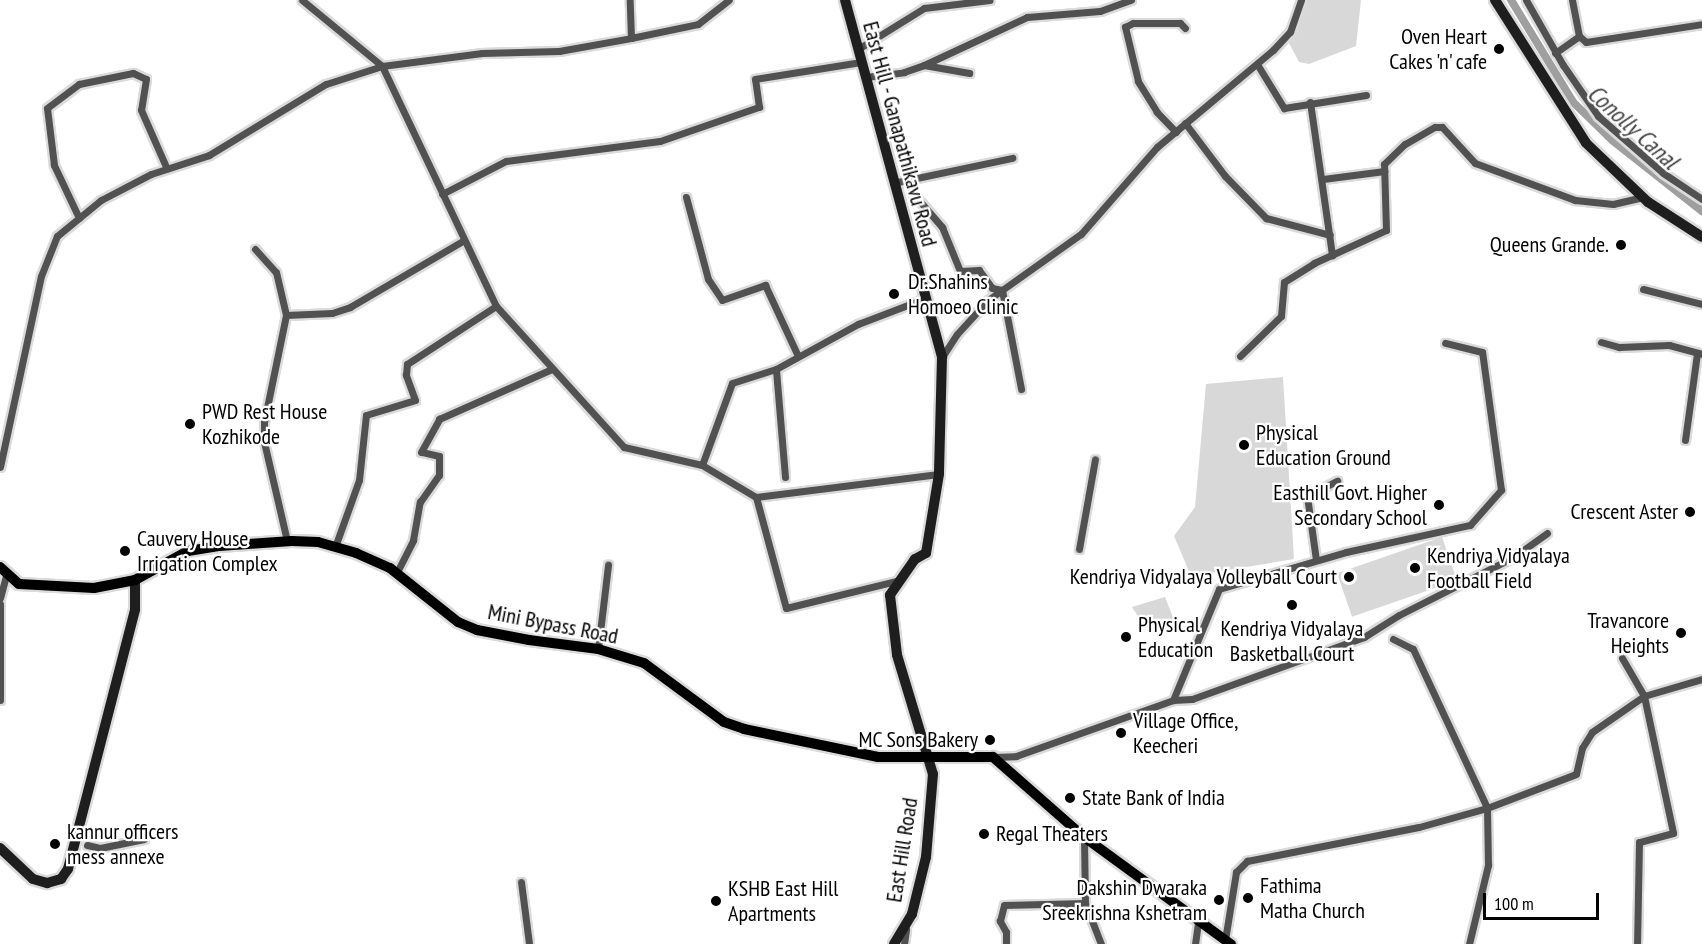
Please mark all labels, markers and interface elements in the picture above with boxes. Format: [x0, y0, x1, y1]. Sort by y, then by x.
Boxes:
street label: East Hill - Ganapathikavu Road [857, 18, 943, 250]
place label: Oven Heart Cakes 'n' cafe [1387, 23, 1487, 74]
marker: Oven Heart Cakes 'n' cafe [1492, 42, 1506, 56]
water label: Conolly Canal [1581, 79, 1685, 175]
place label: Queens Grande. [1490, 232, 1609, 258]
marker: Queens Grande. [1614, 238, 1628, 252]
place label: Dr.Shahins Homoeo Clinic [908, 268, 1018, 320]
marker: Dr.Shahins Homoeo Clinic [885, 285, 903, 303]
place label: PWD Rest House Kozhikode [202, 398, 327, 450]
marker: PWD Rest House Kozhikode [183, 417, 197, 431]
place label: Physical Education Ground [1256, 419, 1391, 470]
marker: Physical Education Ground [1237, 438, 1251, 452]
place label: Easthill Govt. Higher Secondary School [1272, 479, 1427, 530]
marker: Easthill Govt. Higher Secondary School [1432, 498, 1446, 512]
place label: Crescent Aster [1570, 499, 1678, 525]
marker: Crescent Aster [1683, 505, 1697, 519]
place label: Cauvery House Irrigation Complex [137, 525, 278, 576]
place label: Kendriya Vidyalaya Football Field [1427, 542, 1570, 594]
marker: Cauvery House Irrigation Complex [118, 544, 132, 558]
marker: Kendriya Vidyalaya Football Field [1408, 561, 1422, 575]
place label: Kendriya Vidyalaya Volleyball Court [1069, 564, 1337, 590]
marker: Kendriya Vidyalaya Volleyball Court [1342, 570, 1356, 584]
street label: Mini Bypass Road [486, 598, 620, 650]
marker: Kendriya Vidyalaya Basketball Court [1285, 598, 1299, 612]
place label: Travancore Heights [1587, 607, 1669, 658]
place label: Physical Education [1138, 611, 1213, 662]
place label: Kendriya Vidyalaya Basketball Court [1220, 615, 1364, 666]
marker: Travancore Heights [1674, 626, 1688, 640]
marker: Physical Education [1119, 630, 1133, 644]
place label: Village Office, Keecheri [1133, 707, 1238, 758]
marker: Village Office, Keecheri [1114, 726, 1128, 740]
place label: MC Sons Bakery [858, 727, 978, 753]
marker: MC Sons Bakery [983, 733, 997, 747]
place label: State Bank of India [1082, 785, 1225, 811]
marker: State Bank of India [1063, 791, 1077, 805]
street label: East Hill Road [881, 796, 923, 904]
place label: kannur officers mess annexe [67, 818, 178, 870]
place label: Regal Theaters [996, 821, 1109, 847]
marker: Regal Theaters [977, 827, 991, 841]
marker: kannur officers mess annexe [48, 837, 62, 851]
place label: Fathima Matha Church [1260, 872, 1365, 924]
place label: Dakshin Dwaraka Sreekrishna Kshetram [1042, 874, 1207, 926]
place label: KSHB East Hill Apartments [728, 875, 838, 926]
scale bar [1486, 881, 1602, 919]
marker: Fathima Matha Church [1241, 891, 1255, 905]
text: 100 m [1494, 892, 1534, 915]
marker: Dakshin Dwaraka Sreekrishna Kshetram [1212, 893, 1226, 907]
marker: KSHB East Hill Apartments [709, 894, 723, 908]

